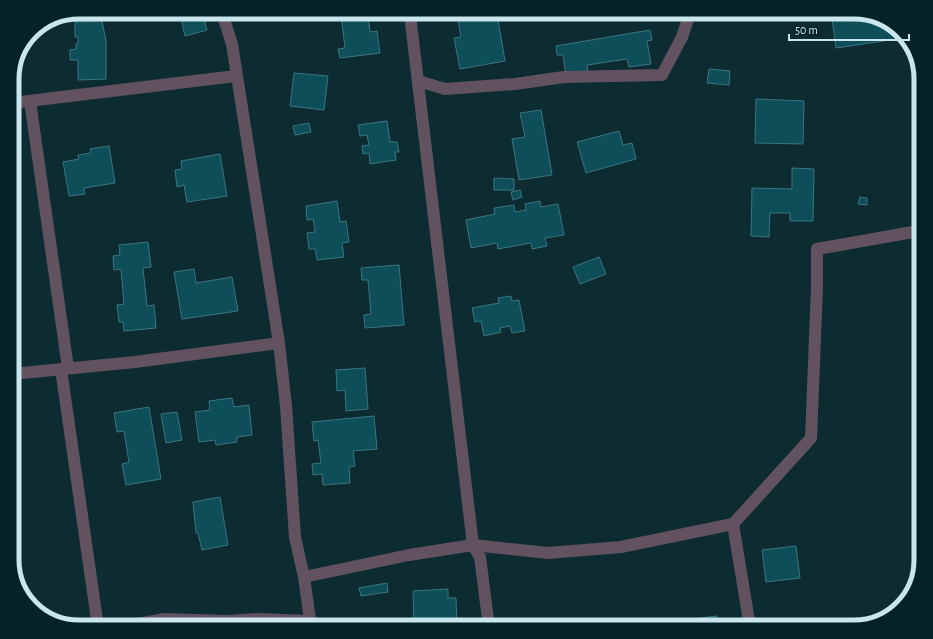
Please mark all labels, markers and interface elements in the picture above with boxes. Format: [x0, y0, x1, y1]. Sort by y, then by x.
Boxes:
scale bar [789, 16, 909, 42]
text: 50 m [795, 24, 818, 36]

